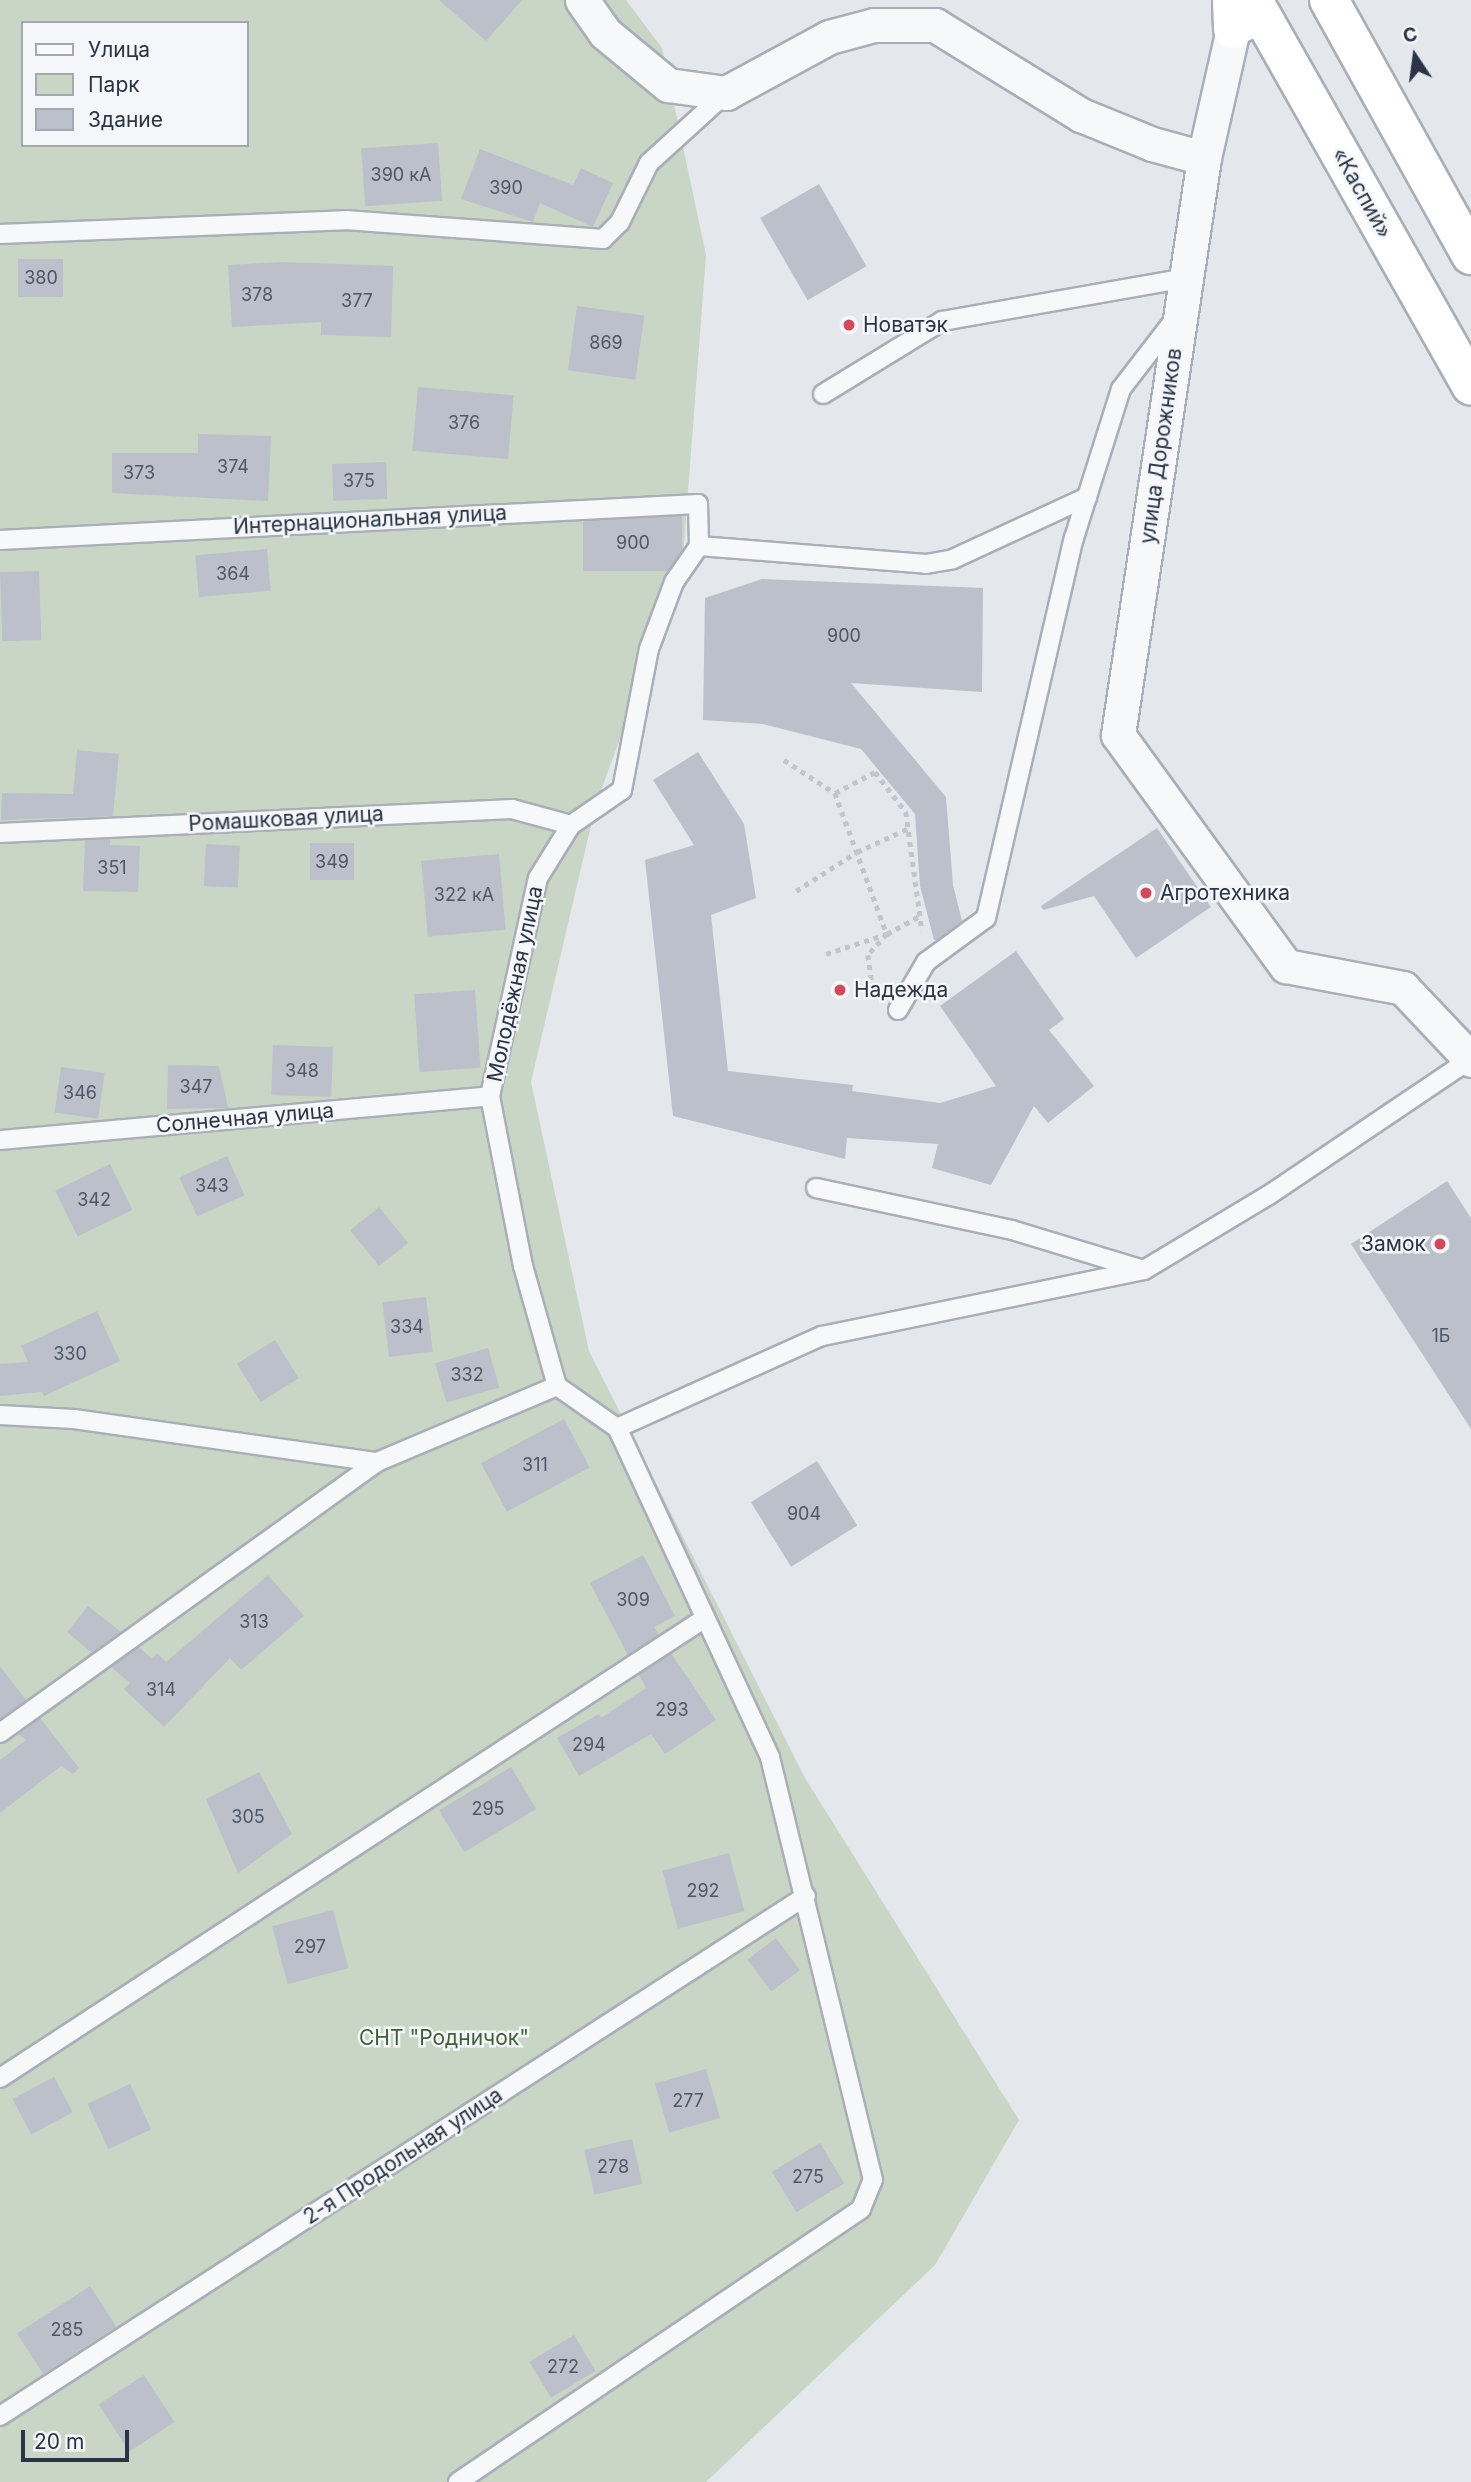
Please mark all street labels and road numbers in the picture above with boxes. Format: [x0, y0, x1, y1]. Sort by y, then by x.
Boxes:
street label: «Каспий» [1327, 143, 1397, 243]
street label: улица Дорожников [1135, 346, 1187, 546]
street label: Интернациональная улица [233, 500, 507, 540]
street label: Ромашковая улица [188, 801, 384, 837]
street label: Молодёжная улица [482, 884, 548, 1084]
street label: Солнечная улица [155, 1098, 335, 1138]
street label: 2-я Продольная улица [299, 2082, 507, 2230]

